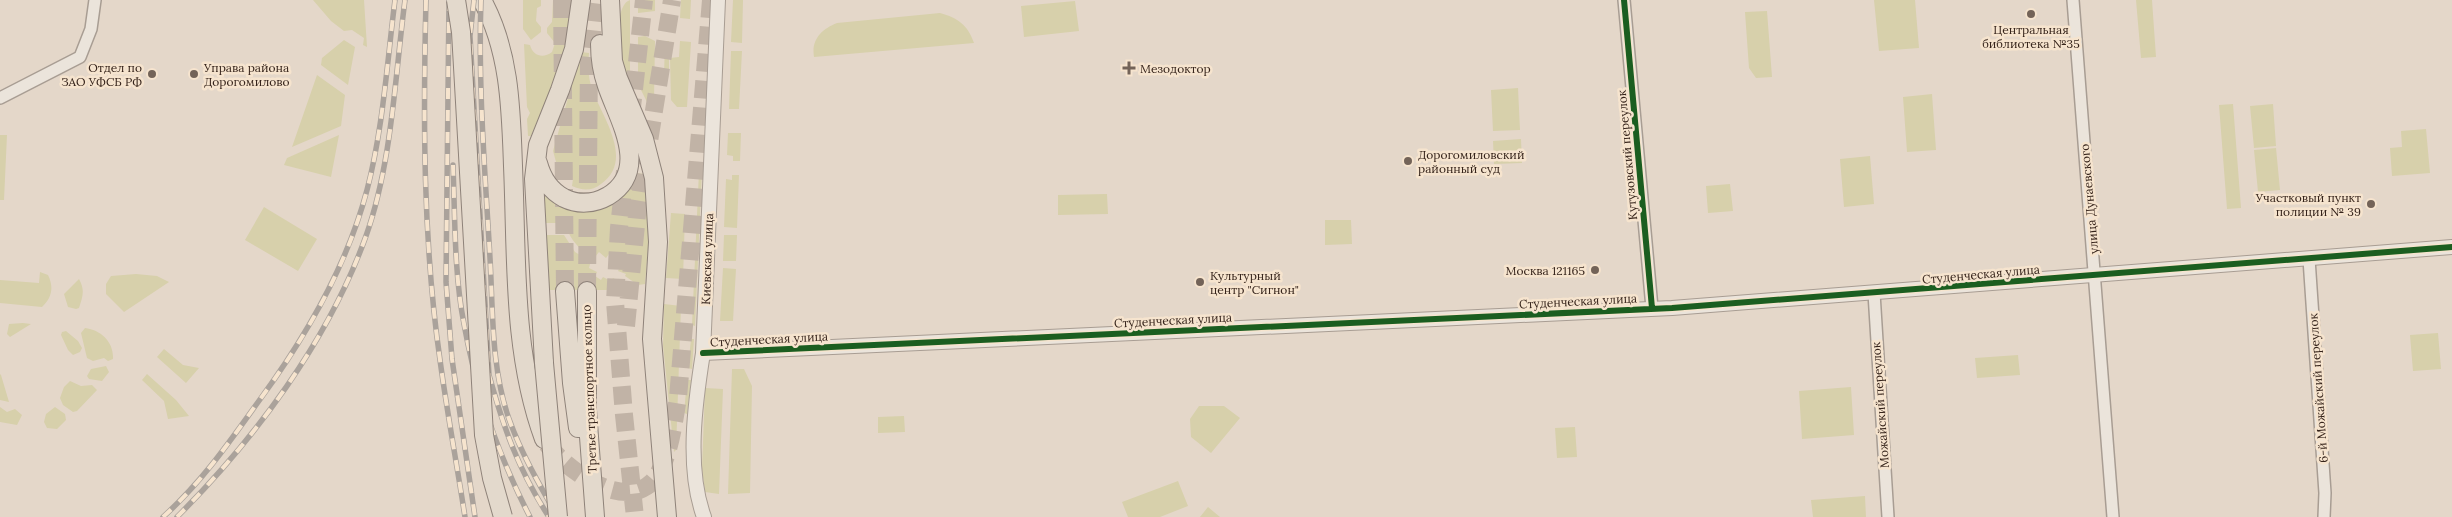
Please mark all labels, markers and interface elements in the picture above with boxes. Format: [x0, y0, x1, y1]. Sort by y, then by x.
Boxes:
marker: Центральная библиотека №35 [2025, 8, 2037, 20]
place label: Центральная библиотека №35 [1982, 22, 2080, 51]
place label: Отдел по ЗАО УФСБ РФ [61, 60, 142, 89]
place label: Управа района Дорогомилово [203, 60, 290, 89]
marker: Мезодоктор [1122, 61, 1136, 75]
place label: Мезодоктор [1140, 61, 1211, 76]
marker: Отдел по ЗАО УФСБ РФ [146, 68, 158, 80]
marker: Управа района Дорогомилово [188, 68, 200, 80]
street label: Кутузовский переулок [1614, 89, 1640, 221]
street label: улица Дунаевского [2077, 143, 2101, 255]
place label: Дорогомиловский районный суд [1418, 147, 1524, 176]
marker: Дорогомиловский районный суд [1402, 155, 1414, 167]
place label: Участковый пункт полиции № 39 [2255, 190, 2361, 219]
marker: Участковый пункт полиции № 39 [2365, 198, 2377, 210]
street label: Киевская улица [698, 213, 716, 305]
street label: Студенческая улица [1922, 261, 2040, 287]
place label: Москва 121165 [1506, 263, 1585, 278]
marker: Москва 121165 [1589, 264, 1601, 276]
place label: Культурный центр "Сигнон" [1210, 268, 1299, 297]
marker: Культурный центр "Сигнон" [1194, 276, 1206, 288]
street label: Студенческая улица [1519, 290, 1637, 312]
street label: Третье транспортное кольцо [579, 304, 599, 474]
street label: Студенческая улица [1114, 309, 1232, 331]
street label: 6-й Можайский переулок [2305, 312, 2331, 463]
street label: Студенческая улица [710, 328, 828, 350]
street label: Можайский переулок [1868, 341, 1892, 469]

